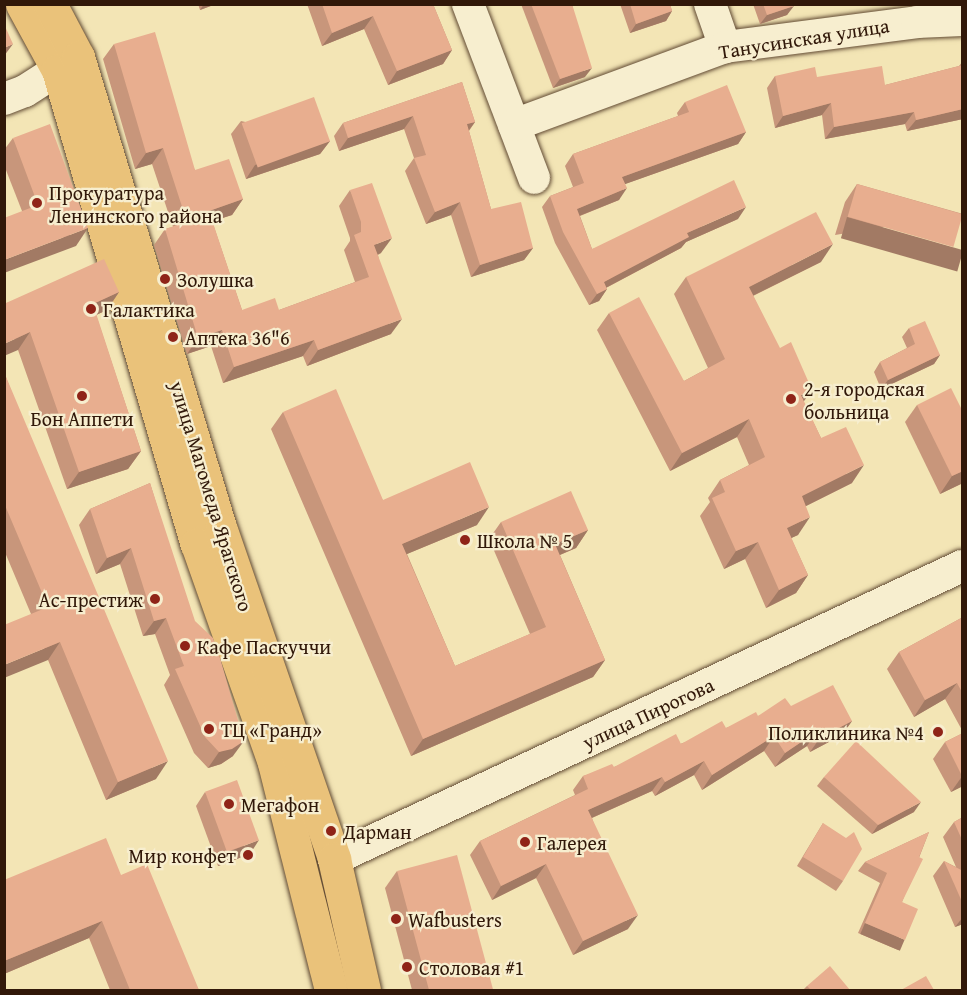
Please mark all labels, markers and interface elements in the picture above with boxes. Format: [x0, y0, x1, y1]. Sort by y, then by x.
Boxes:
street label: Танусинская улица [717, 13, 891, 63]
place label: Прокуратура Ленинского района [49, 180, 222, 227]
marker: Прокуратура Ленинского района [30, 196, 44, 210]
place label: Золушка [177, 267, 254, 291]
marker: Золушка [158, 272, 172, 286]
place label: Галактика [103, 297, 195, 321]
marker: Галактика [84, 302, 98, 316]
place label: Аптека 36"6 [185, 325, 290, 349]
marker: Аптека 36"6 [166, 330, 180, 344]
place label: 2-я городская больница [804, 376, 925, 423]
street label: улица Магомеда Ярагского [166, 378, 258, 614]
marker: Бон Аппети [75, 389, 89, 403]
marker: 2-я городская больница [782, 390, 800, 408]
place label: Бон Аппети [30, 406, 134, 430]
place label: Школа № 5 [477, 528, 572, 552]
marker: Школа № 5 [458, 533, 472, 547]
place label: Ас-престиж [39, 587, 143, 611]
marker: Ас-престиж [148, 592, 162, 606]
place label: Кафе Паскуччи [197, 634, 331, 658]
marker: Кафе Паскуччи [178, 639, 192, 653]
street label: улица Пирогова [579, 672, 717, 754]
place label: ТЦ «Гранд» [221, 717, 322, 741]
place label: Поликлиника №4 [768, 720, 924, 744]
marker: ТЦ «Гранд» [202, 722, 216, 736]
marker: Поликлиника №4 [929, 723, 947, 741]
place label: Мегафон [241, 792, 319, 816]
marker: Мегафон [222, 797, 236, 811]
place label: Дарман [343, 819, 412, 843]
marker: Дарман [324, 824, 338, 838]
place label: Галерея [537, 830, 607, 854]
marker: Галерея [518, 835, 532, 849]
place label: Мир конфет [128, 843, 236, 867]
marker: Мир конфет [241, 848, 255, 862]
place label: Wafbusters [408, 907, 502, 931]
marker: Wafbusters [389, 912, 403, 926]
place label: Столовая #1 [419, 955, 524, 979]
marker: Столовая #1 [400, 960, 414, 974]

